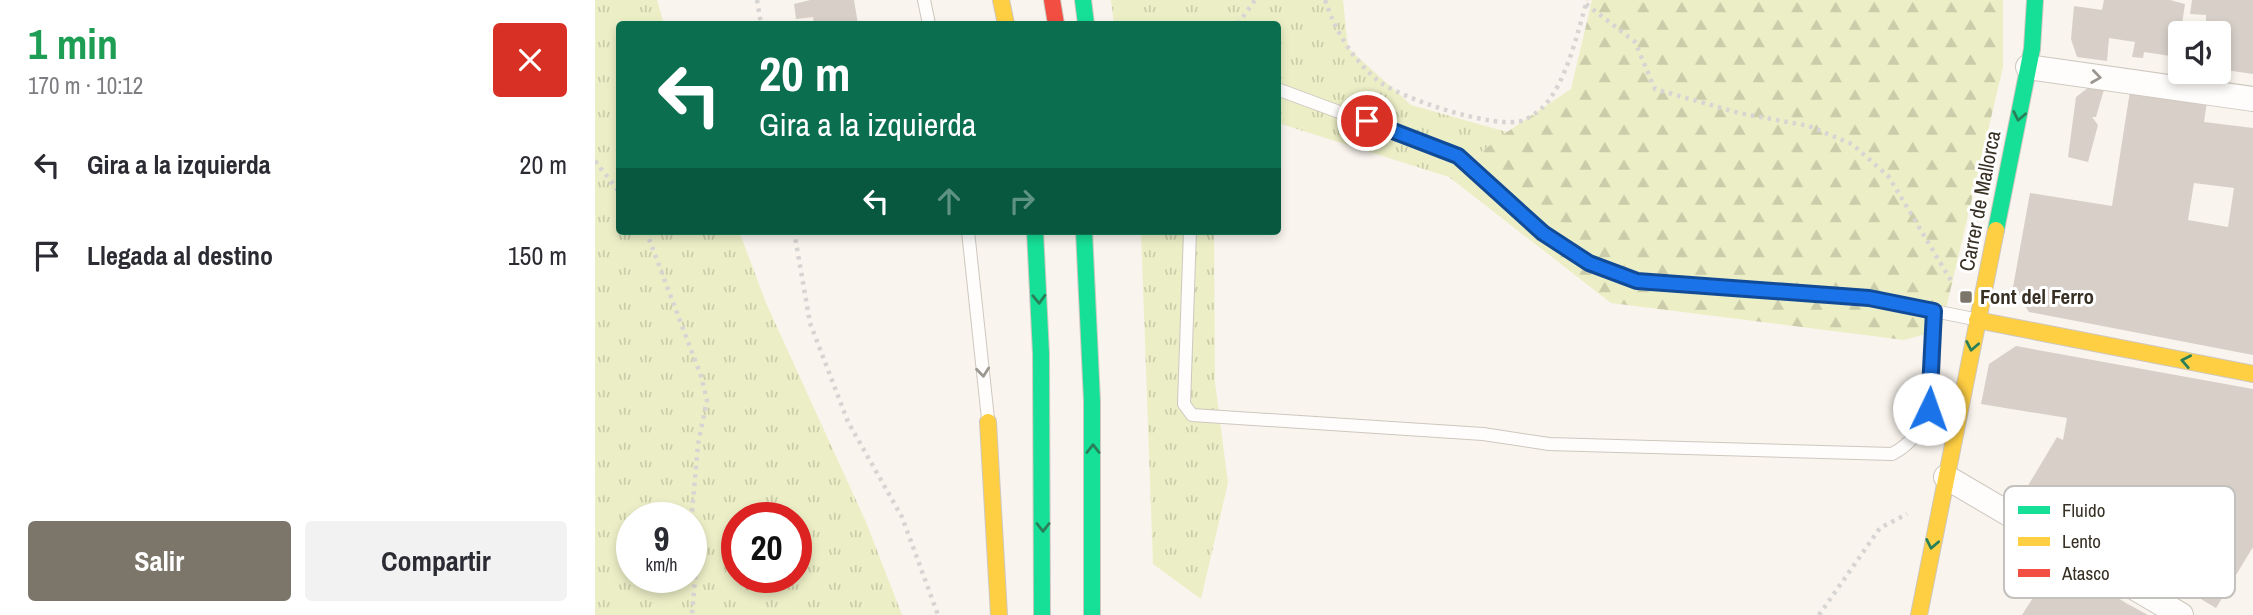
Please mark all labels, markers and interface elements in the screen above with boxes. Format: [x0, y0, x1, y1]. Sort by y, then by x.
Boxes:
text: 1 min [28, 16, 118, 72]
map controls [2168, 21, 2231, 84]
button: sound [2168, 21, 2231, 84]
button: close [493, 23, 567, 97]
text: 20 m [759, 40, 851, 106]
icon: left [644, 49, 735, 140]
one-way arrow [2090, 69, 2102, 84]
text: 170 m · 10:12 [28, 70, 143, 101]
pin [1337, 91, 1397, 151]
icon: arrive [1348, 102, 1386, 140]
text: Gira a la izquierda [759, 103, 976, 146]
one-way arrow [2012, 110, 2027, 122]
street label: Carrer de Mallorca [1952, 128, 2007, 274]
icon: left [28, 146, 66, 184]
text: Gira a la izquierda [87, 147, 271, 182]
text: 20 m [520, 147, 567, 182]
icon: left [857, 182, 895, 220]
icon: ahead [930, 182, 968, 220]
icon: right [1003, 182, 1041, 220]
icon: arrive [28, 237, 66, 275]
text: Llegada al destino [87, 238, 273, 273]
text: 150 m [508, 238, 567, 273]
place label: Font del Ferro [1980, 282, 2094, 311]
marker: Font del Ferro [1958, 289, 1974, 305]
one-way arrow [1032, 294, 1047, 305]
one-way arrow [1966, 340, 1981, 352]
one-way arrow [2180, 354, 2192, 369]
one-way arrow [975, 367, 990, 378]
position arrow [1892, 372, 1966, 446]
one-way arrow [1085, 443, 1101, 454]
legend [2004, 486, 2235, 598]
text: Fluido [2062, 497, 2105, 523]
speed limit sign: 20 [721, 502, 812, 593]
text: 9 [654, 515, 669, 562]
button: Salir [28, 521, 291, 601]
button: Compartir [305, 521, 567, 601]
one-way arrow [1035, 522, 1051, 532]
text: Lento [2062, 528, 2101, 554]
one-way arrow [1925, 538, 1940, 550]
text: km/h [646, 552, 678, 577]
text: Atasco [2061, 560, 2110, 586]

